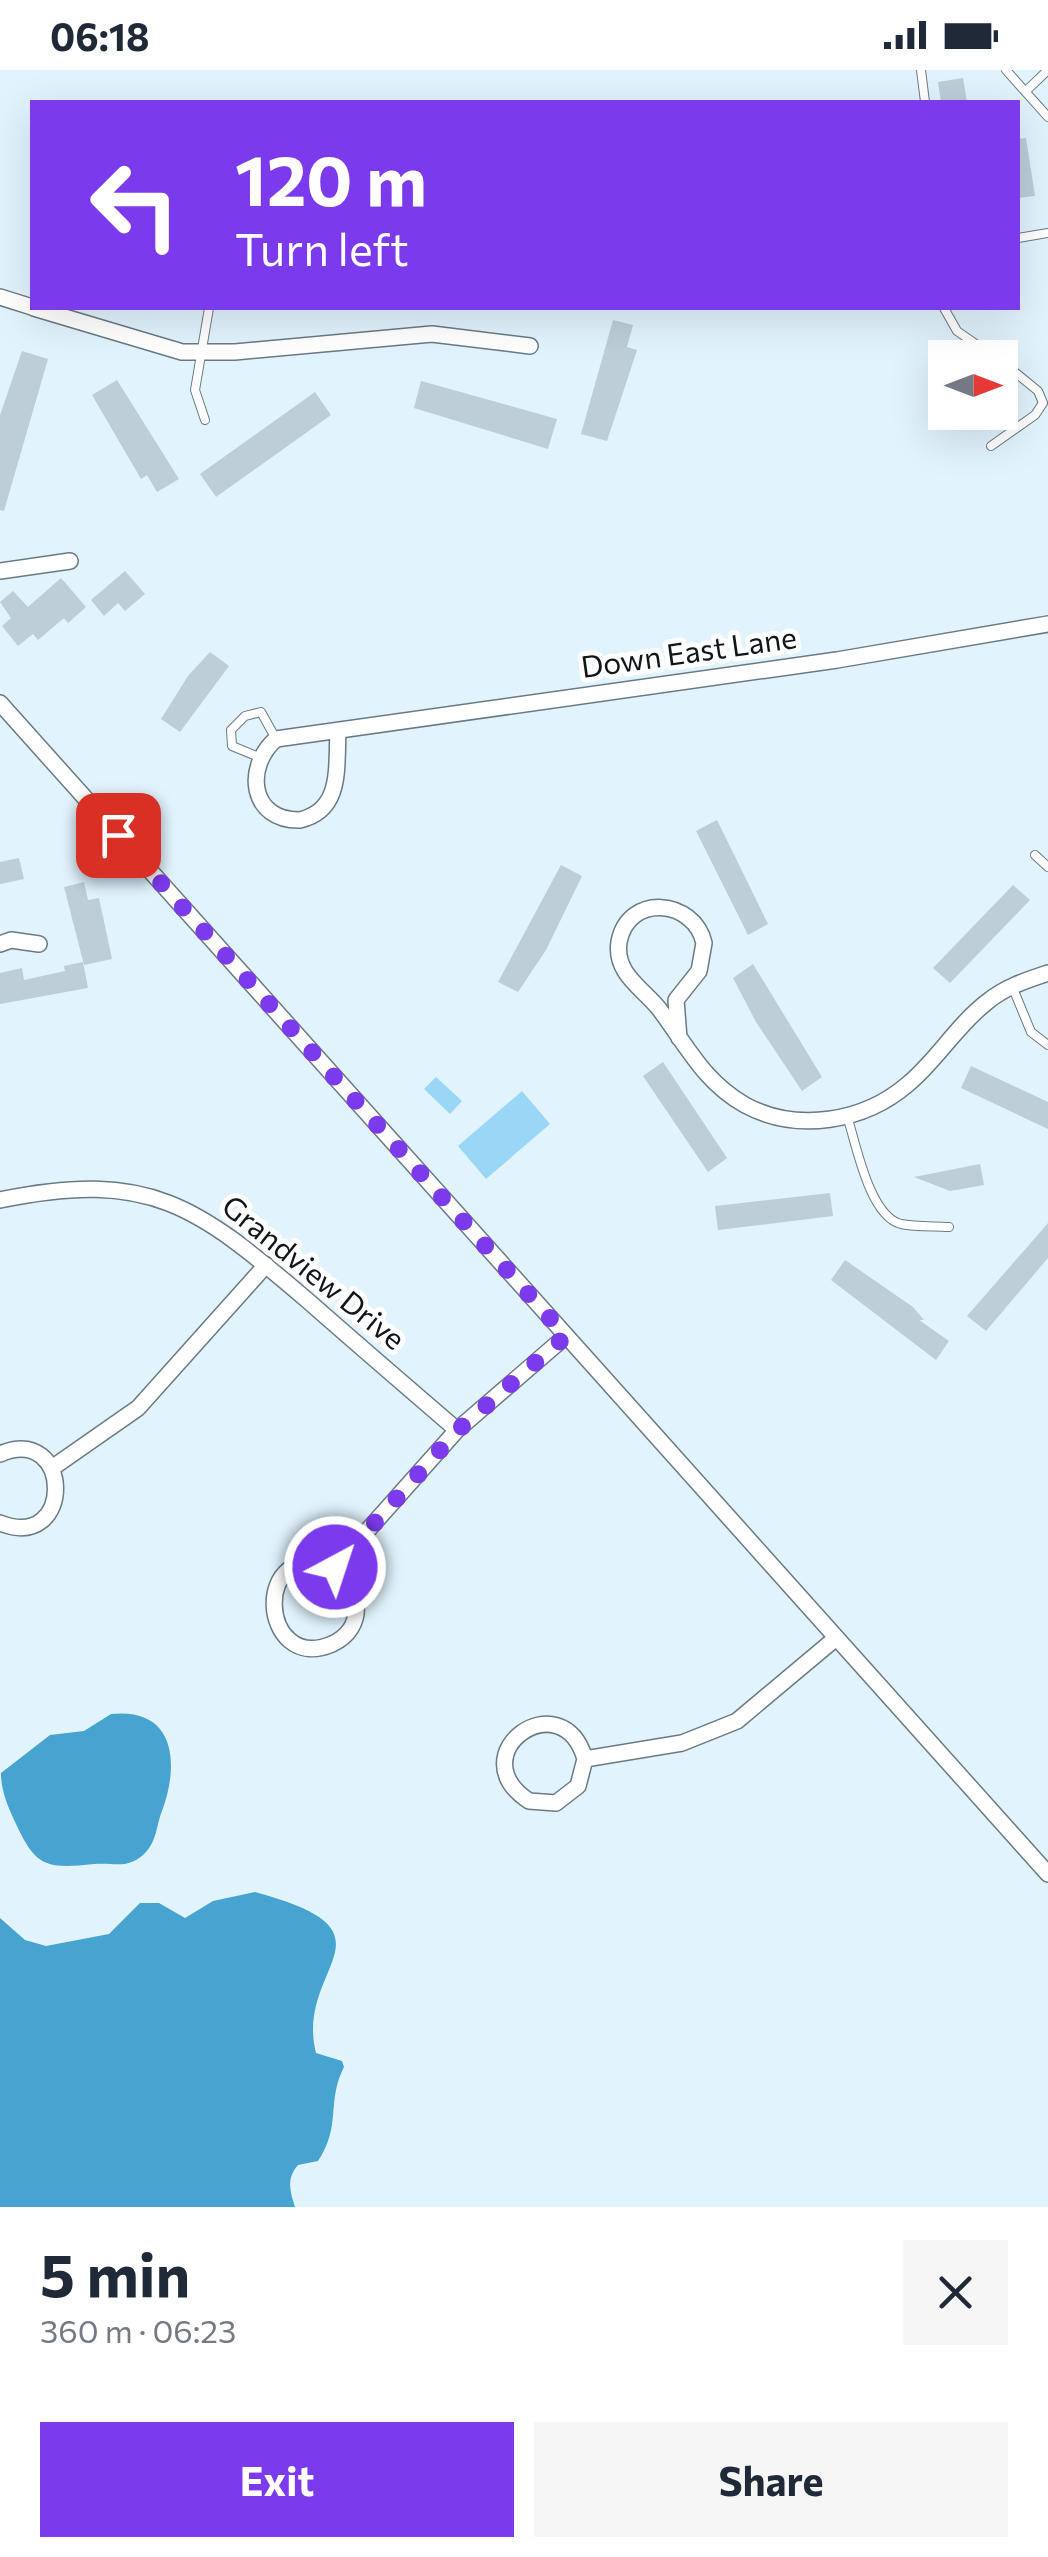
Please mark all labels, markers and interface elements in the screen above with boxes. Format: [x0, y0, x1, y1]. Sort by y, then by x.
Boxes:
text: 06:18 [50, 12, 149, 59]
text: 120 m [235, 135, 427, 220]
icon: left [70, 140, 200, 270]
text: Turn left [235, 220, 409, 275]
north arrow [928, 340, 1018, 430]
map controls [928, 340, 1018, 430]
street label: Down East Lane [578, 617, 799, 684]
pin [76, 793, 161, 878]
icon: arrive [91, 808, 146, 863]
street label: Grandview Drive [216, 1186, 414, 1356]
position arrow [283, 1515, 387, 1619]
text: 5 min [40, 2236, 190, 2309]
button: close [903, 2240, 1008, 2345]
text: 360 m · 06:23 [40, 2310, 236, 2350]
button: Exit [40, 2422, 514, 2537]
button: Share [534, 2422, 1008, 2537]

